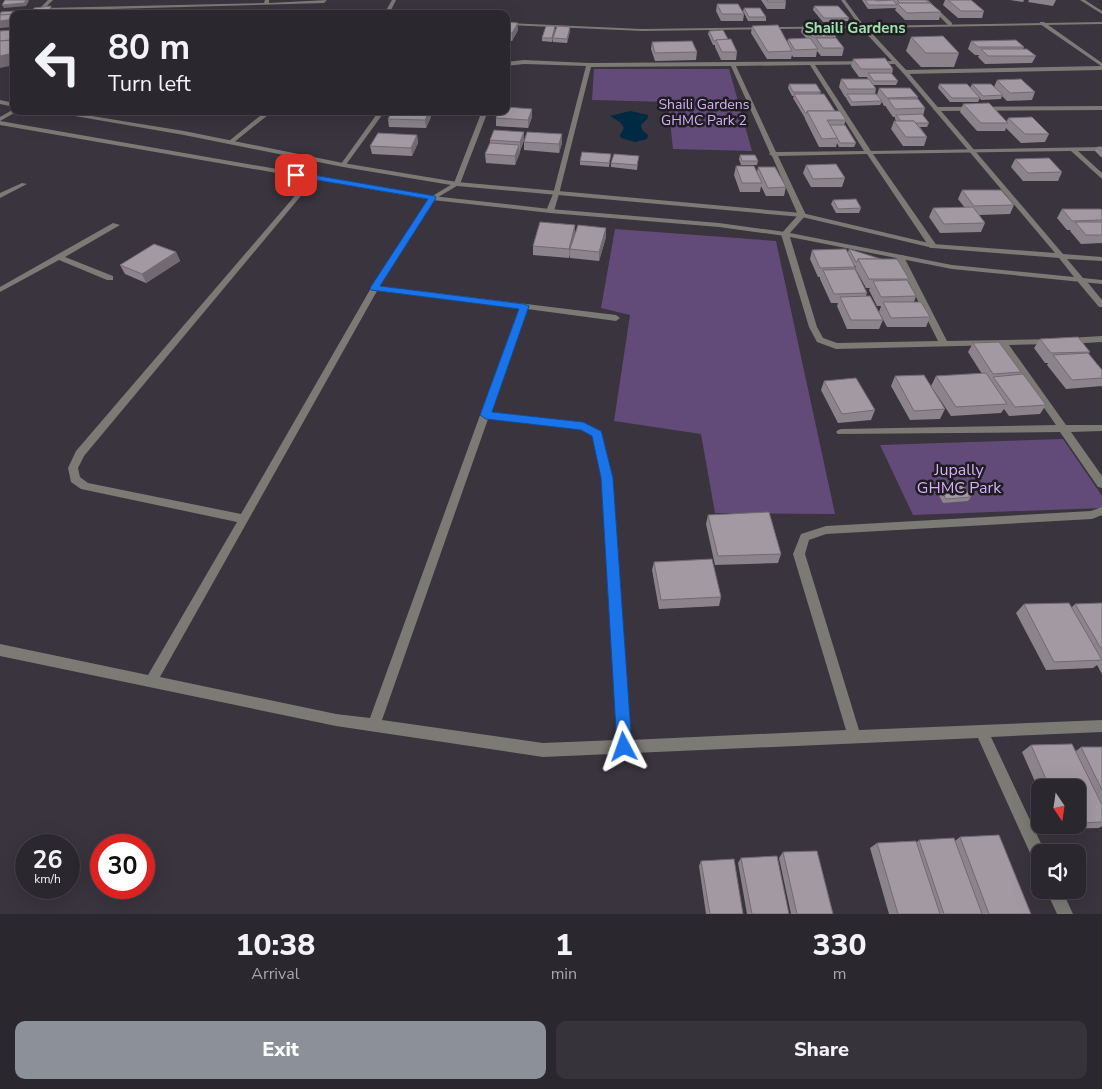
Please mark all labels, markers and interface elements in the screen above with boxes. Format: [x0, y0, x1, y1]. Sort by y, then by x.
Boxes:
district label: Shaili Gardens [804, 18, 906, 38]
text: 80 m [108, 24, 190, 71]
icon: left [25, 30, 90, 95]
text: Turn left [108, 69, 191, 99]
park label: Shaili Gardens GHMC Park 2 [658, 95, 750, 130]
pin [275, 154, 317, 196]
icon: arrive [282, 161, 310, 189]
park label: Jupally GHMC Park [917, 459, 1002, 499]
position arrow [597, 720, 649, 772]
north arrow [1031, 779, 1086, 834]
map controls [1031, 779, 1086, 899]
speed limit sign: 30 [90, 834, 155, 899]
text: 26 [32, 843, 63, 877]
button: sound [1031, 844, 1086, 899]
text: km/h [34, 871, 61, 887]
text: 10:38 [235, 925, 315, 966]
text: 1 [555, 925, 573, 966]
text: 330 [813, 925, 867, 966]
text: Arrival [251, 963, 299, 985]
text: min [551, 963, 577, 985]
text: m [833, 963, 846, 985]
button: Exit [15, 1021, 546, 1079]
button: Share [556, 1021, 1087, 1079]

